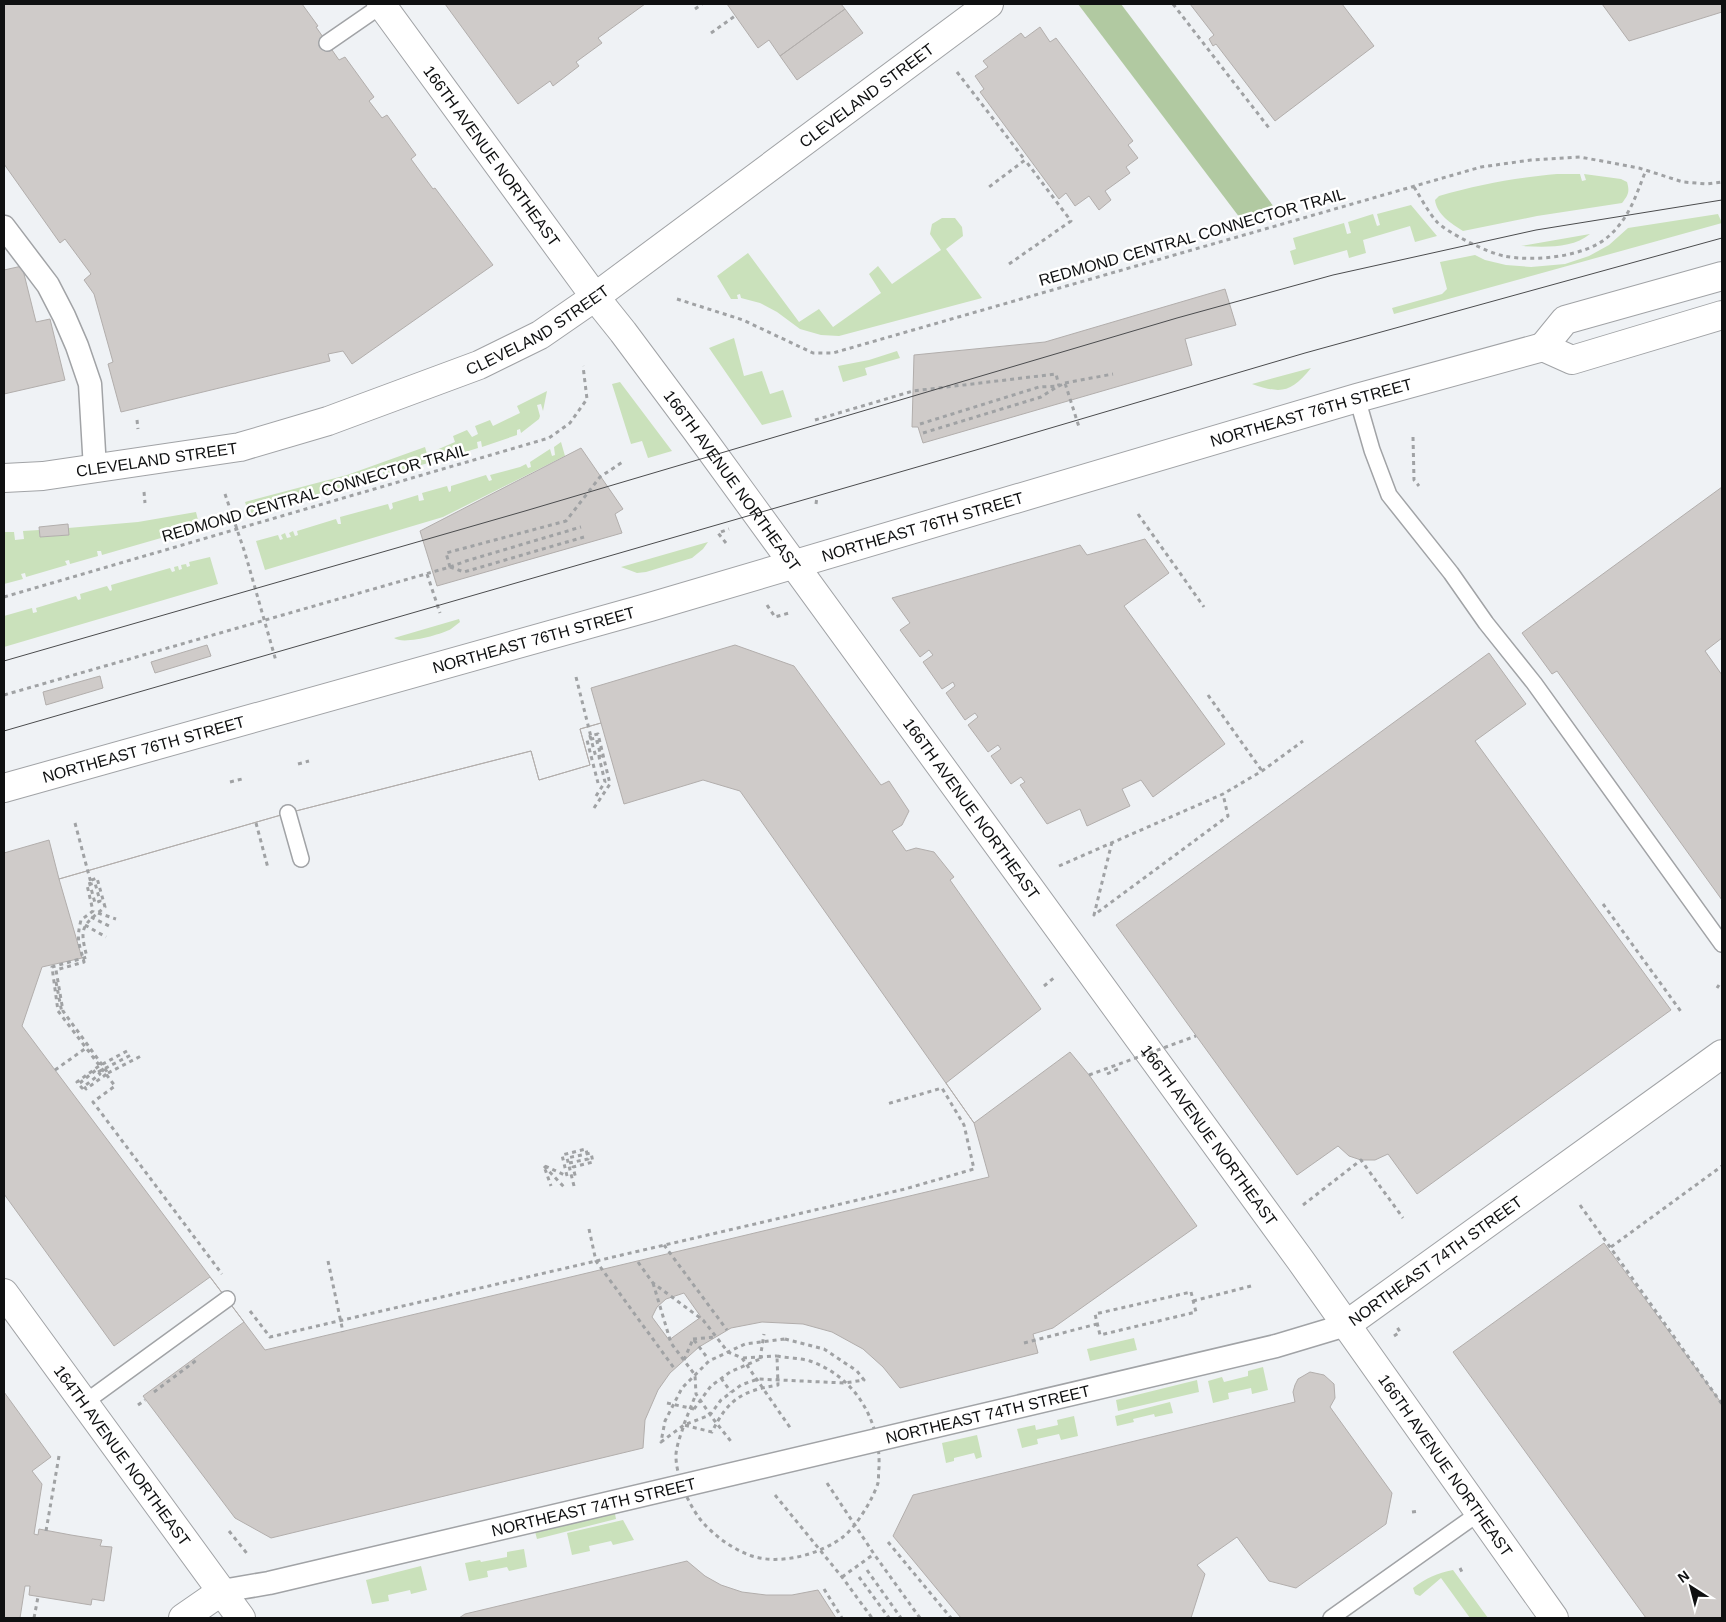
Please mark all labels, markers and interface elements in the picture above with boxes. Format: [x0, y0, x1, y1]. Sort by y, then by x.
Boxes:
street label: CLEVELAND STREET [796, 40, 937, 151]
street label: 166TH AVENUE NORTHEAST [420, 62, 563, 249]
street label: REDMOND CENTRAL CONNECTOR TRAIL [1037, 185, 1347, 289]
street label: CLEVELAND STREET [464, 281, 612, 378]
street label: NORTHEAST 76TH STREET [1208, 375, 1414, 449]
street label: 166TH AVENUE NORTHEAST [661, 387, 804, 574]
street label: CLEVELAND STREET [75, 439, 239, 480]
street label: REDMOND CENTRAL CONNECTOR TRAIL [160, 441, 470, 545]
street label: NORTHEAST 76TH STREET [820, 489, 1025, 564]
street label: NORTHEAST 76TH STREET [431, 603, 637, 676]
street label: NORTHEAST 76TH STREET [41, 712, 247, 785]
street label: 166TH AVENUE NORTHEAST [900, 715, 1043, 902]
street label: 166TH AVENUE NORTHEAST [1138, 1042, 1281, 1229]
street label: NORTHEAST 74TH STREET [1345, 1192, 1525, 1329]
street label: 164TH AVENUE NORTHEAST [51, 1362, 194, 1549]
street label: 166TH AVENUE NORTHEAST [1375, 1371, 1516, 1560]
street label: NORTHEAST 74TH STREET [884, 1382, 1092, 1446]
street label: NORTHEAST 74TH STREET [490, 1474, 697, 1539]
north arrow [1666, 1562, 1716, 1612]
text: N [1675, 1567, 1692, 1586]

